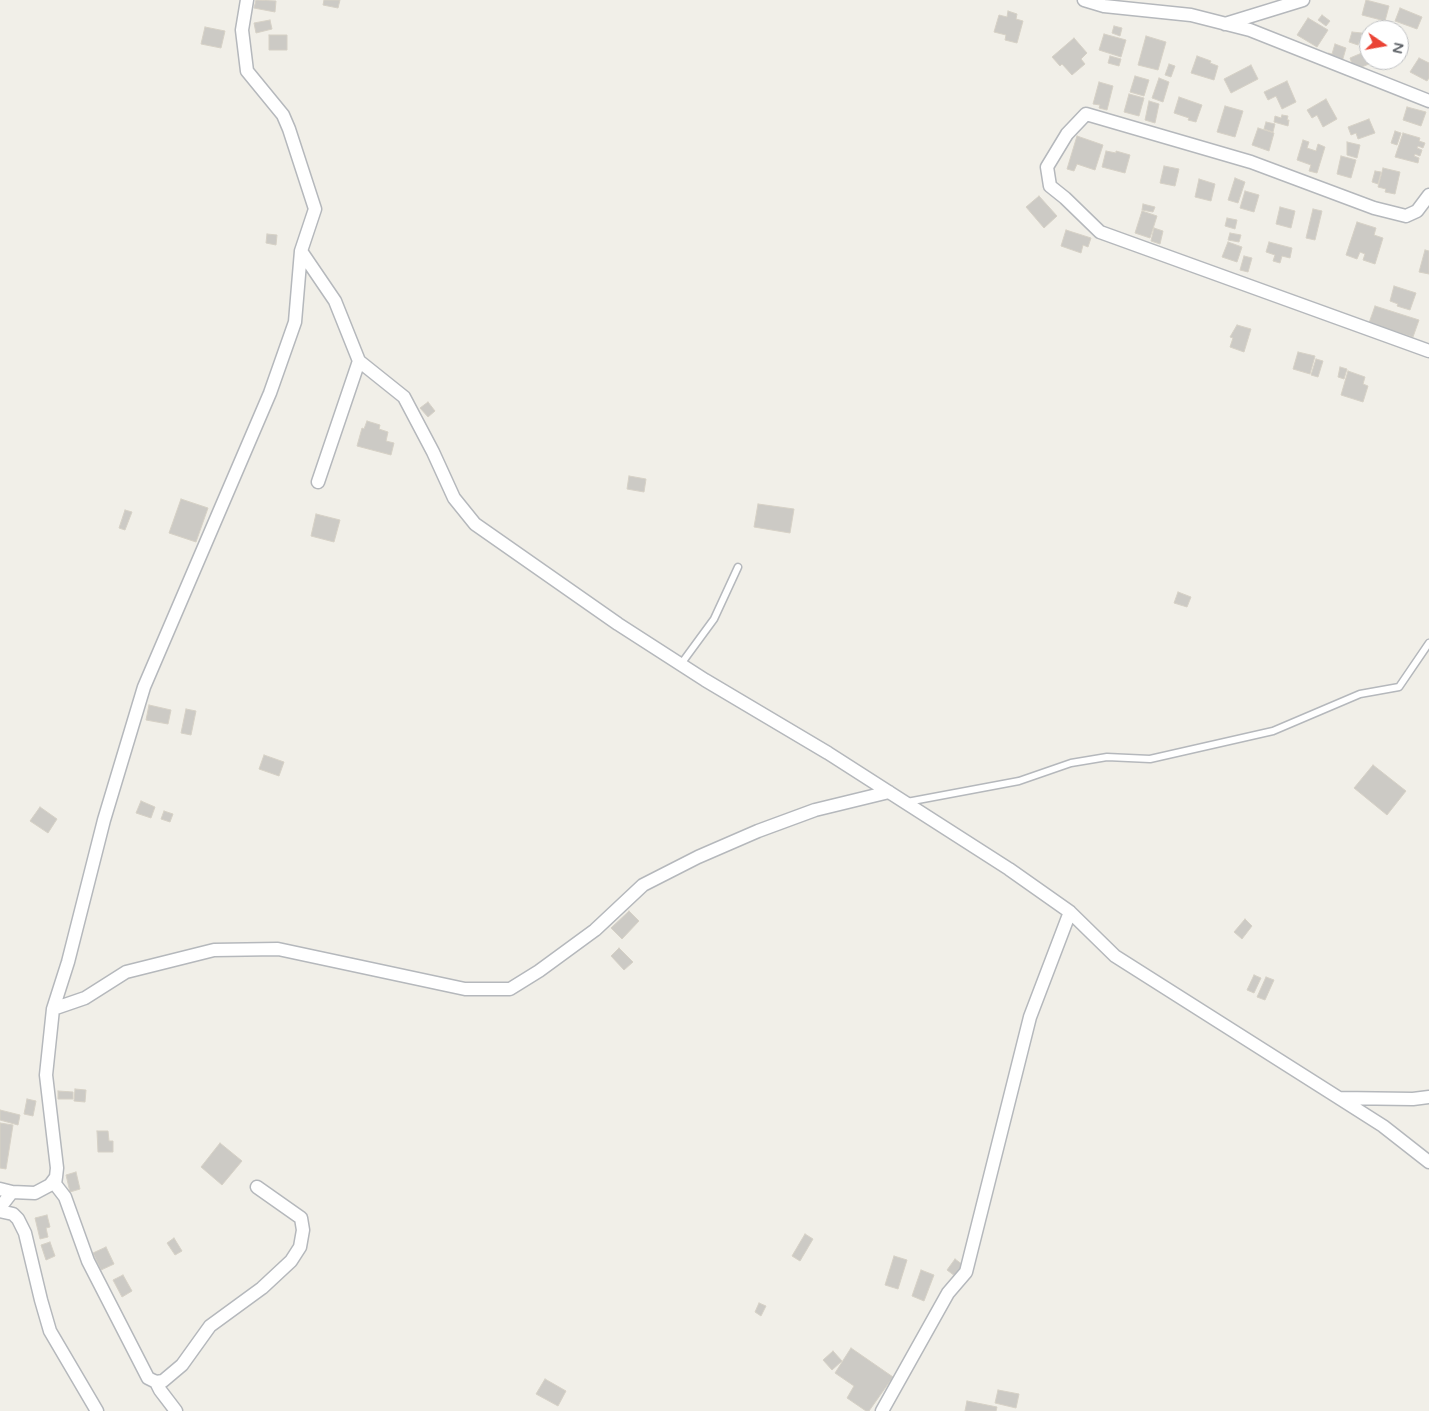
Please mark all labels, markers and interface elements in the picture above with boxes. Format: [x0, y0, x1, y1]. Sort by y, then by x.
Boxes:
north arrow [1359, 20, 1409, 70]
text: N [1389, 41, 1408, 55]

